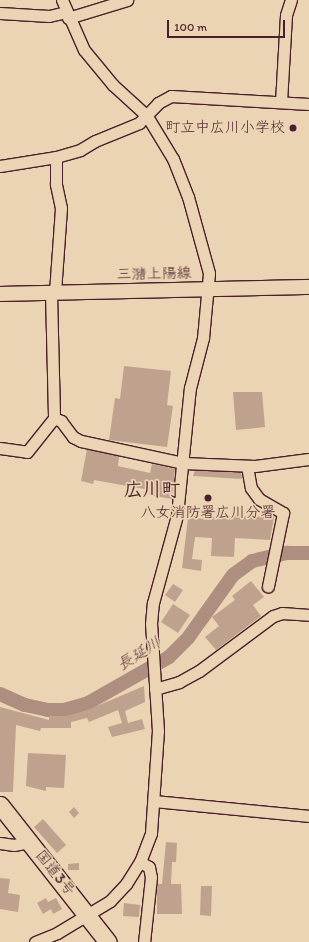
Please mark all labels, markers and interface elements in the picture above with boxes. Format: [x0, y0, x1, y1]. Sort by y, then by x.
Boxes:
scale bar [169, 12, 287, 38]
text: 100 m [174, 20, 207, 34]
place label: 町立中広川小学校 [165, 119, 285, 137]
marker: 町立中広川小学校 [288, 123, 298, 133]
street label: 三潴上陽線 [116, 264, 192, 284]
district label: 広川町 [124, 479, 180, 501]
marker: 八女消防署広川分署 [203, 493, 213, 503]
place label: 八女消防署広川分署 [141, 504, 275, 522]
water label: 長延川 [114, 633, 164, 675]
street label: 国道3号 [31, 847, 79, 899]

